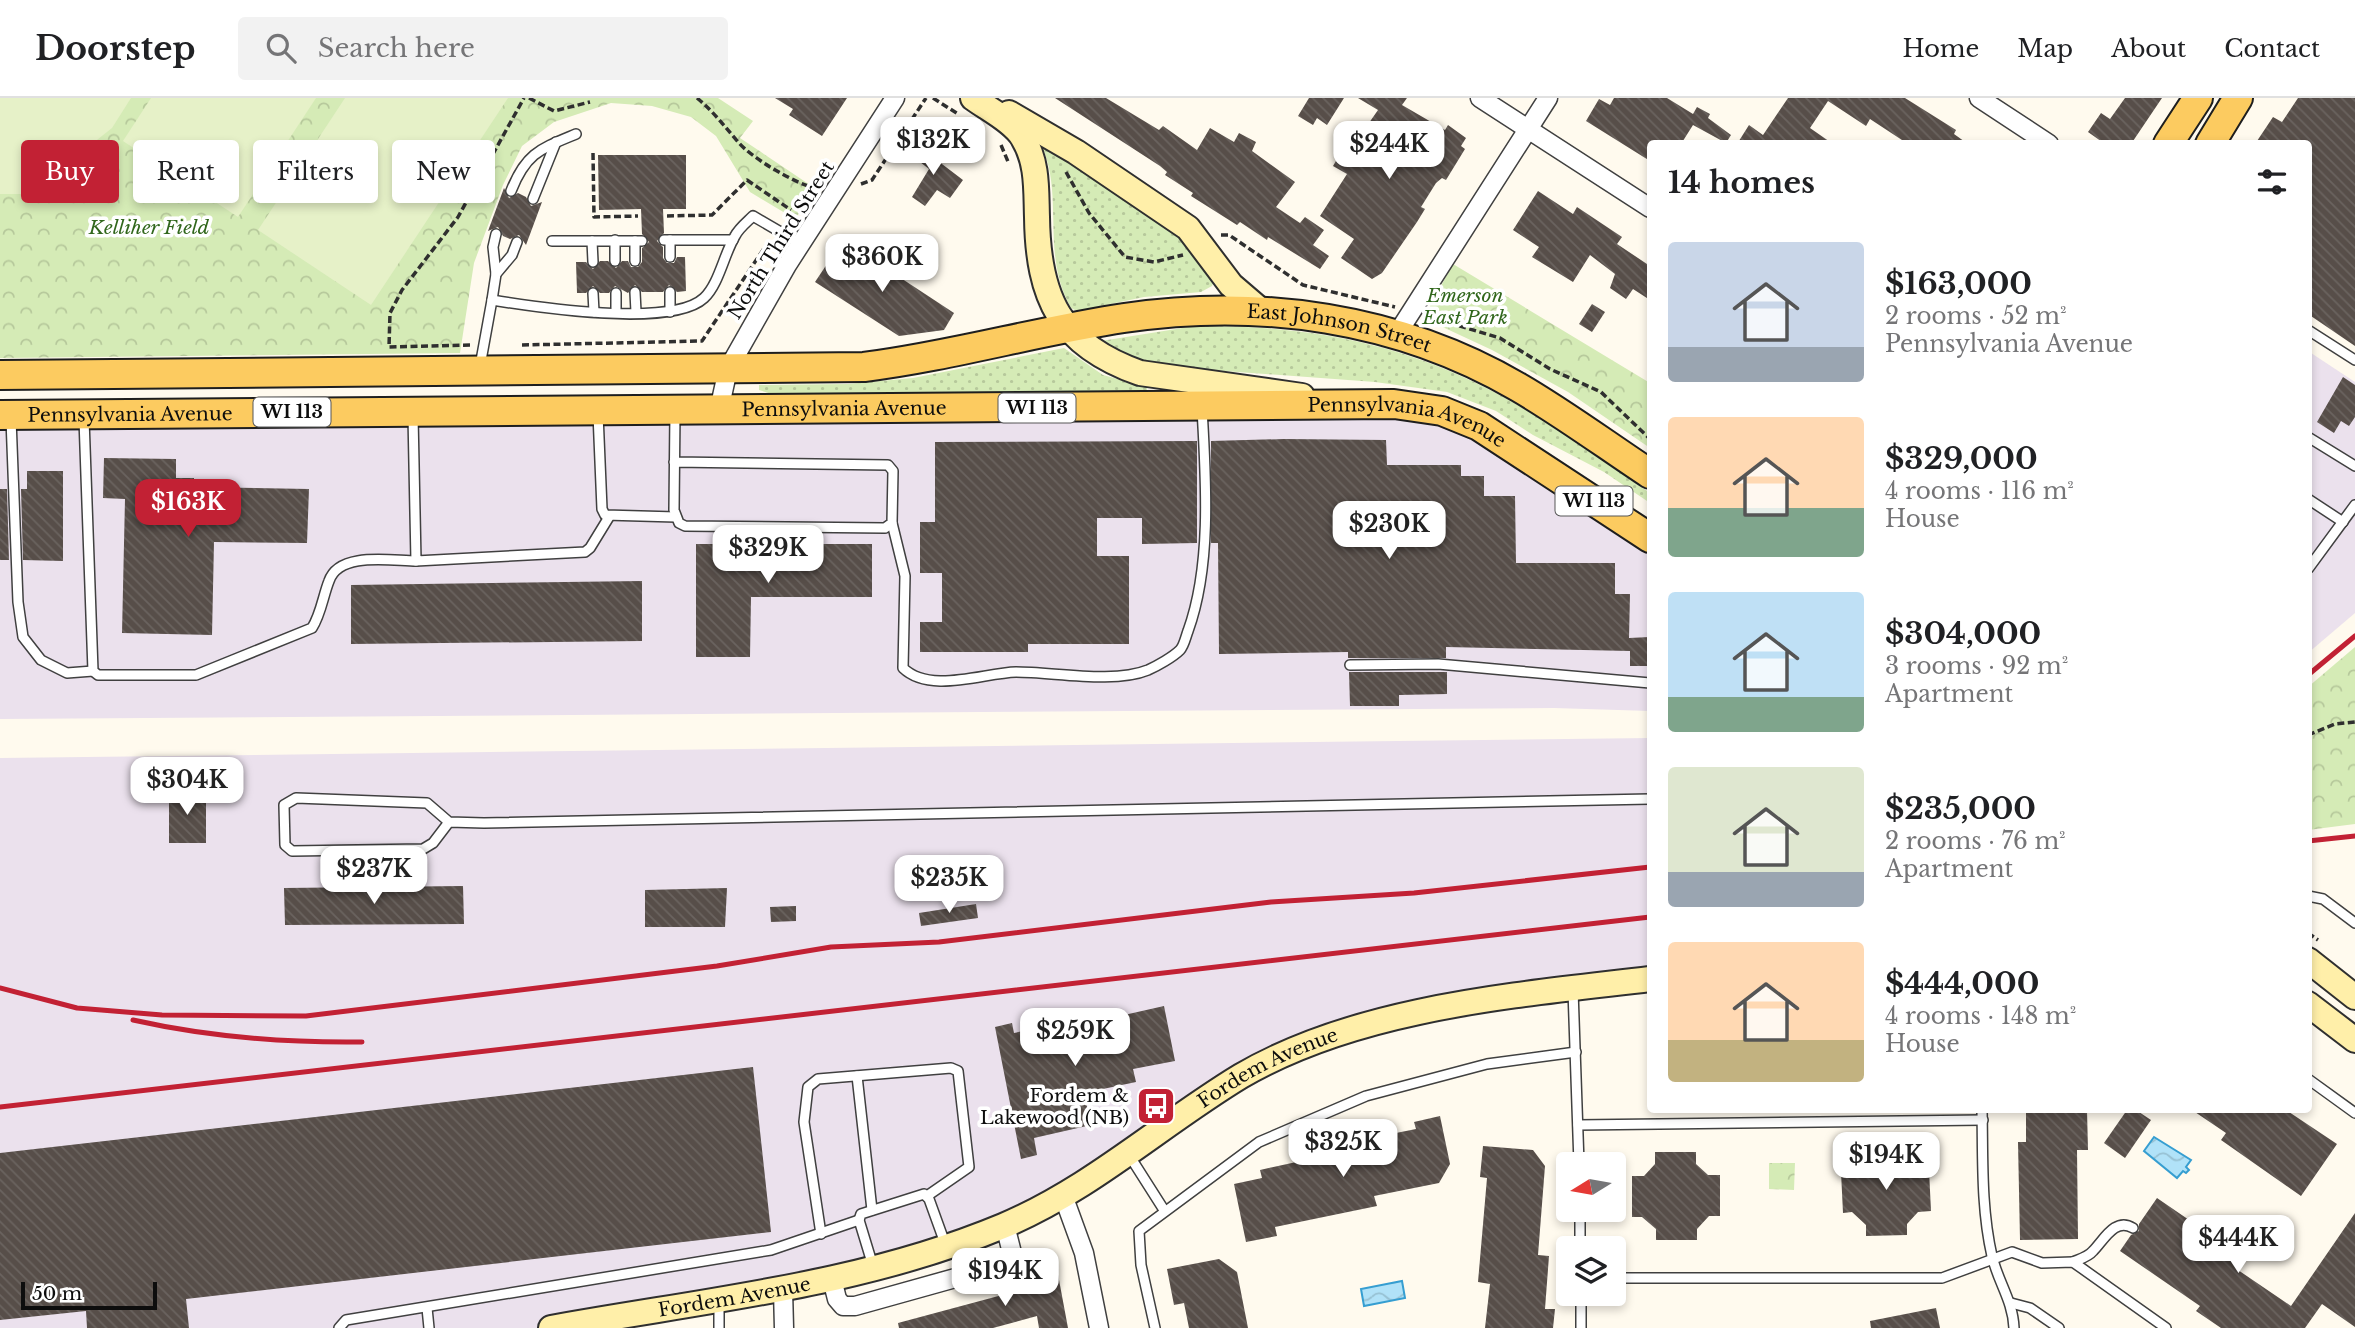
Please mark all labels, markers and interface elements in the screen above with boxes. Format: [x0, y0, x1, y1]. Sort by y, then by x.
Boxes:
search box [238, 17, 728, 80]
text: Doorstep [35, 28, 196, 69]
icon: search [262, 29, 300, 67]
text: Search here [318, 32, 475, 64]
text: Home [1903, 34, 1979, 63]
text: Map [2017, 34, 2073, 63]
text: About [2111, 34, 2186, 63]
text: Contact [2224, 34, 2320, 63]
pin: $132K [884, 118, 982, 177]
pin: $244K [1340, 122, 1438, 181]
text: $132K [896, 126, 970, 154]
text: $244K [1349, 130, 1429, 158]
chip: Buy [21, 140, 119, 203]
chip: Rent [133, 140, 239, 203]
chip: Filters [253, 140, 378, 203]
chip: New [392, 140, 495, 203]
street label: North Third Street [723, 156, 839, 323]
icon: filters [2253, 163, 2291, 201]
text: 14 homes [1668, 164, 1815, 201]
park label: Kelliher Field [88, 216, 210, 239]
pin: $360K [833, 234, 931, 294]
text: $360K [841, 243, 923, 271]
text: $163,000 [1885, 265, 2032, 302]
icon: home [1724, 270, 1808, 354]
park label: Emerson East Park [1421, 284, 1508, 329]
street label: East Johnson Street [1246, 299, 1436, 357]
text: 2 rooms · 52 m² [1885, 302, 2067, 330]
text: Pennsylvania Avenue [1885, 330, 2133, 358]
street label: Pennsylvania Avenue [1307, 392, 1510, 452]
road number: WI 113 [998, 394, 1076, 422]
street label: Pennsylvania Avenue [741, 396, 947, 421]
road number: WI 113 [254, 398, 330, 426]
street label: Pennsylvania Avenue [27, 402, 233, 426]
text: $329,000 [1885, 440, 2038, 477]
icon: home [1724, 445, 1808, 529]
text: 4 rooms · 116 m² [1885, 477, 2074, 505]
pin: $163K [139, 480, 237, 539]
road number: WI 113 [1556, 486, 1632, 516]
text: $163K [151, 488, 225, 516]
pin: $230K [1340, 502, 1438, 561]
text: House [1885, 505, 1960, 533]
text: $230K [1349, 510, 1429, 538]
pin: $329K [719, 526, 817, 585]
text: $329K [729, 534, 807, 562]
text: $304,000 [1885, 615, 2041, 652]
icon: home [1724, 620, 1808, 704]
text: 3 rooms · 92 m² [1885, 652, 2068, 680]
text: Apartment [1885, 680, 2013, 708]
pin: $304K [138, 758, 236, 817]
text: $304K [146, 766, 228, 794]
text: $235,000 [1885, 790, 2036, 827]
icon: home [1724, 795, 1808, 879]
text: 2 rooms · 76 m² [1885, 827, 2066, 855]
pin: $237K [325, 846, 423, 906]
text: $237K [336, 855, 412, 883]
text: Apartment [1885, 855, 2013, 883]
pin: $235K [900, 856, 998, 915]
text: $235K [910, 864, 988, 892]
text: $444,000 [1885, 965, 2039, 1002]
icon: home [1724, 970, 1808, 1054]
text: 4 rooms · 148 m² [1885, 1002, 2076, 1030]
pin: $259K [1026, 1009, 1124, 1068]
text: $259K [1036, 1017, 1114, 1045]
street label: Fordem Avenue [1193, 1023, 1341, 1112]
text: House [1885, 1030, 1960, 1058]
place label: Fordem & Lakewood (NB) [980, 1084, 1129, 1129]
bus stop icon: Fordem & Lakewood (NB) [1135, 1085, 1177, 1127]
pin: $325K [1294, 1119, 1392, 1179]
text: $325K [1304, 1128, 1382, 1156]
pin: $194K [1837, 1132, 1935, 1192]
text: $194K [1849, 1141, 1923, 1169]
north arrow [1556, 1152, 1626, 1222]
map controls [1556, 1152, 1626, 1306]
pin: $444K [2189, 1216, 2287, 1275]
text: $444K [2198, 1224, 2278, 1252]
button: layers [1556, 1236, 1626, 1306]
pin: $194K [956, 1248, 1054, 1308]
text: $194K [968, 1257, 1042, 1285]
street label: Fordem Avenue [656, 1272, 813, 1321]
scale bar [21, 1279, 158, 1311]
text: 50 m [32, 1282, 82, 1305]

